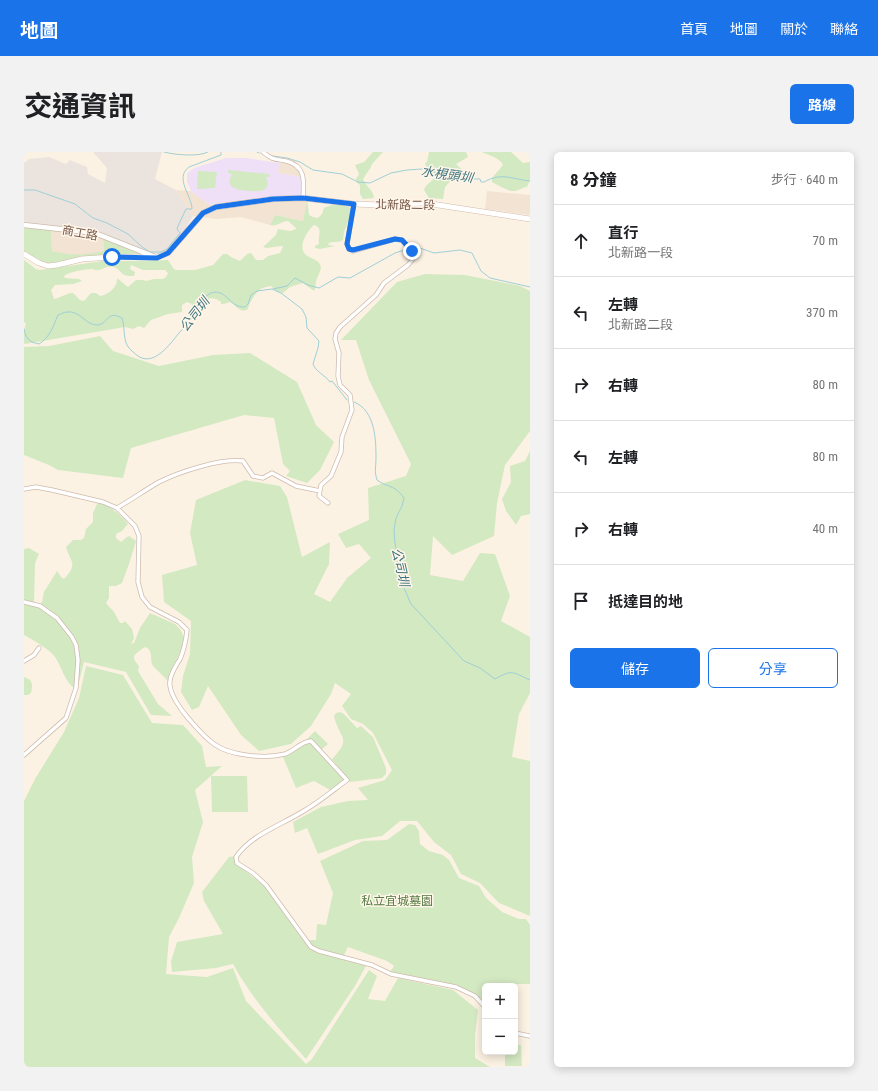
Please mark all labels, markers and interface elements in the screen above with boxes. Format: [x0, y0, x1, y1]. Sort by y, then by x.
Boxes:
text: 地圖 [20, 19, 58, 42]
text: 首頁 [680, 21, 708, 37]
text: 地圖 [730, 21, 758, 37]
text: 關於 [780, 21, 808, 37]
text: 聯絡 [830, 21, 858, 37]
button: 路線 [790, 84, 854, 124]
text: 交通資訊 [24, 90, 136, 123]
water label: 水梘頭圳 [420, 163, 476, 186]
text: 8 分鐘 [570, 170, 617, 190]
text: 步行 · 640 m [771, 172, 838, 187]
street label: 北新路二段 [375, 197, 435, 213]
street label: 商工路 [61, 223, 99, 243]
text: 直行 [608, 224, 638, 242]
icon: ahead [570, 230, 592, 252]
text: 70 m [812, 233, 838, 248]
route end [403, 242, 421, 260]
text: 北新路一段 [608, 245, 673, 260]
route start [103, 248, 121, 266]
water label: 公司圳 [176, 293, 214, 334]
text: 左轉 [608, 296, 638, 314]
icon: left [570, 302, 592, 324]
text: 370 m [806, 305, 838, 320]
text: 北新路二段 [608, 317, 673, 332]
icon: right [570, 374, 592, 396]
text: 右轉 [608, 377, 638, 395]
text: 80 m [812, 377, 838, 392]
icon: left [570, 446, 592, 468]
text: 左轉 [608, 449, 638, 467]
text: 80 m [812, 449, 838, 464]
icon: right [570, 518, 592, 540]
text: 右轉 [608, 521, 638, 539]
text: 40 m [812, 521, 838, 536]
water label: 公司圳 [389, 546, 413, 590]
icon: arrive [570, 590, 592, 612]
text: 抵達目的地 [608, 593, 683, 611]
button: 儲存 [570, 648, 700, 688]
button: 分享 [708, 648, 838, 688]
park label: 私立宜城墓園 [361, 894, 433, 908]
map controls [482, 983, 518, 1055]
button: + [482, 983, 518, 1019]
button: − [482, 1019, 518, 1055]

